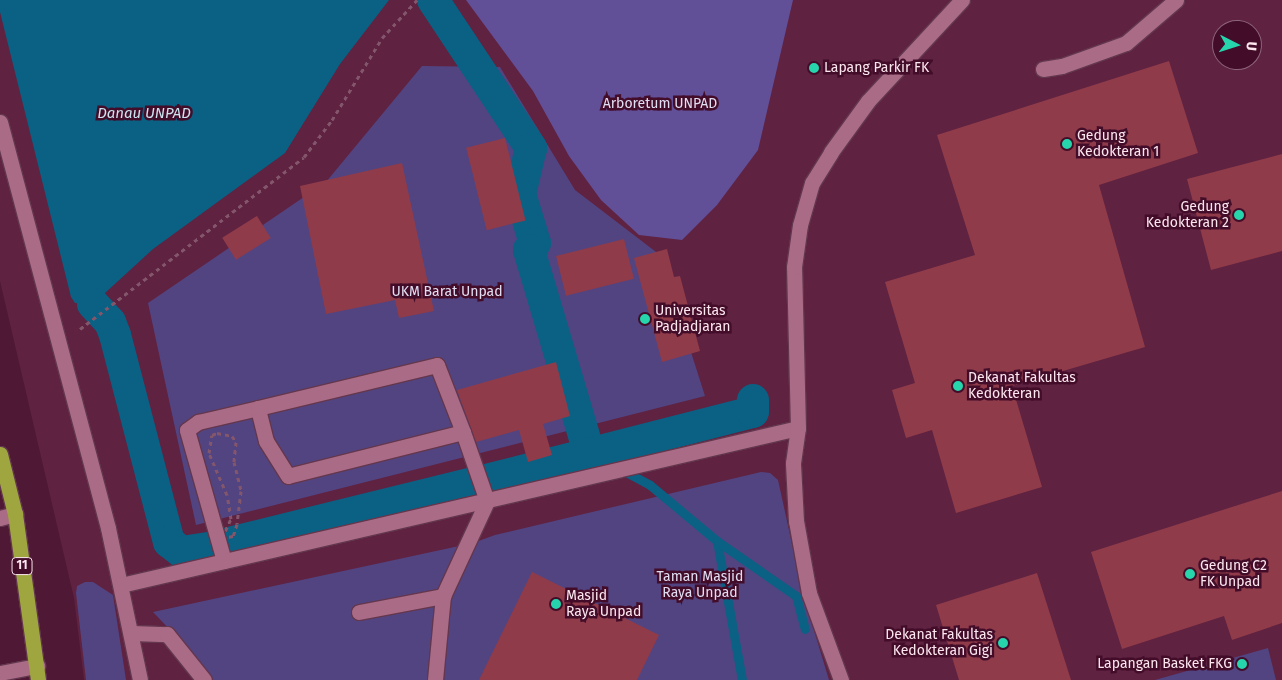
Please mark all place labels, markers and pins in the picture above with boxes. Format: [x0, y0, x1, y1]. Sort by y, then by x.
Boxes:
place label: Lapang Parkir FK [824, 60, 929, 76]
marker: Lapang Parkir FK [808, 62, 820, 74]
place label: Gedung Kedokteran 1 [1077, 128, 1159, 160]
marker: Gedung Kedokteran 1 [1061, 138, 1073, 150]
place label: Gedung Kedokteran 2 [1146, 199, 1229, 232]
marker: Gedung Kedokteran 2 [1233, 209, 1245, 221]
place label: Universitas Padjadjaran [655, 303, 731, 336]
marker: Universitas Padjadjaran [639, 313, 651, 325]
place label: Dekanat Fakultas Kedokteran [968, 370, 1076, 402]
marker: Dekanat Fakultas Kedokteran [952, 380, 964, 392]
place label: Gedung C2 FK Unpad [1200, 558, 1267, 590]
marker: Gedung C2 FK Unpad [1184, 568, 1196, 580]
place label: Masjid Raya Unpad [566, 588, 641, 620]
marker: Masjid Raya Unpad [550, 598, 562, 610]
place label: Dekanat Fakultas Kedokteran Gigi [885, 627, 993, 660]
marker: Dekanat Fakultas Kedokteran Gigi [997, 637, 1009, 649]
place label: Lapangan Basket FKG [1097, 656, 1232, 672]
marker: Lapangan Basket FKG [1236, 658, 1248, 670]

